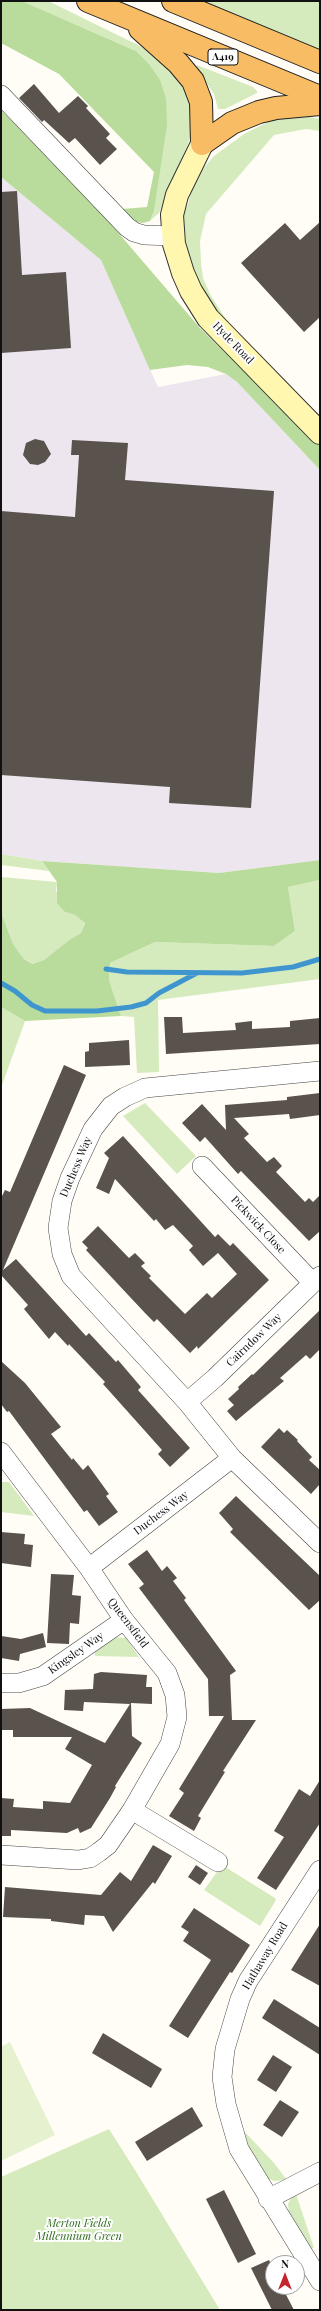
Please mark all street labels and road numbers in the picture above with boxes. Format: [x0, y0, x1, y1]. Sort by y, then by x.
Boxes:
road number: A419 [208, 49, 238, 65]
street label: Hyde Road [210, 319, 256, 367]
street label: Duchess Way [57, 1135, 95, 1199]
street label: Pickwick Close [228, 1193, 288, 1257]
street label: Cairndow Way [224, 1310, 284, 1370]
street label: Duchess Way [131, 1488, 191, 1538]
street label: Queensfield [105, 1595, 151, 1651]
street label: Kingsley Way [46, 1629, 106, 1677]
street label: Hathaway Road [240, 1920, 290, 1992]

